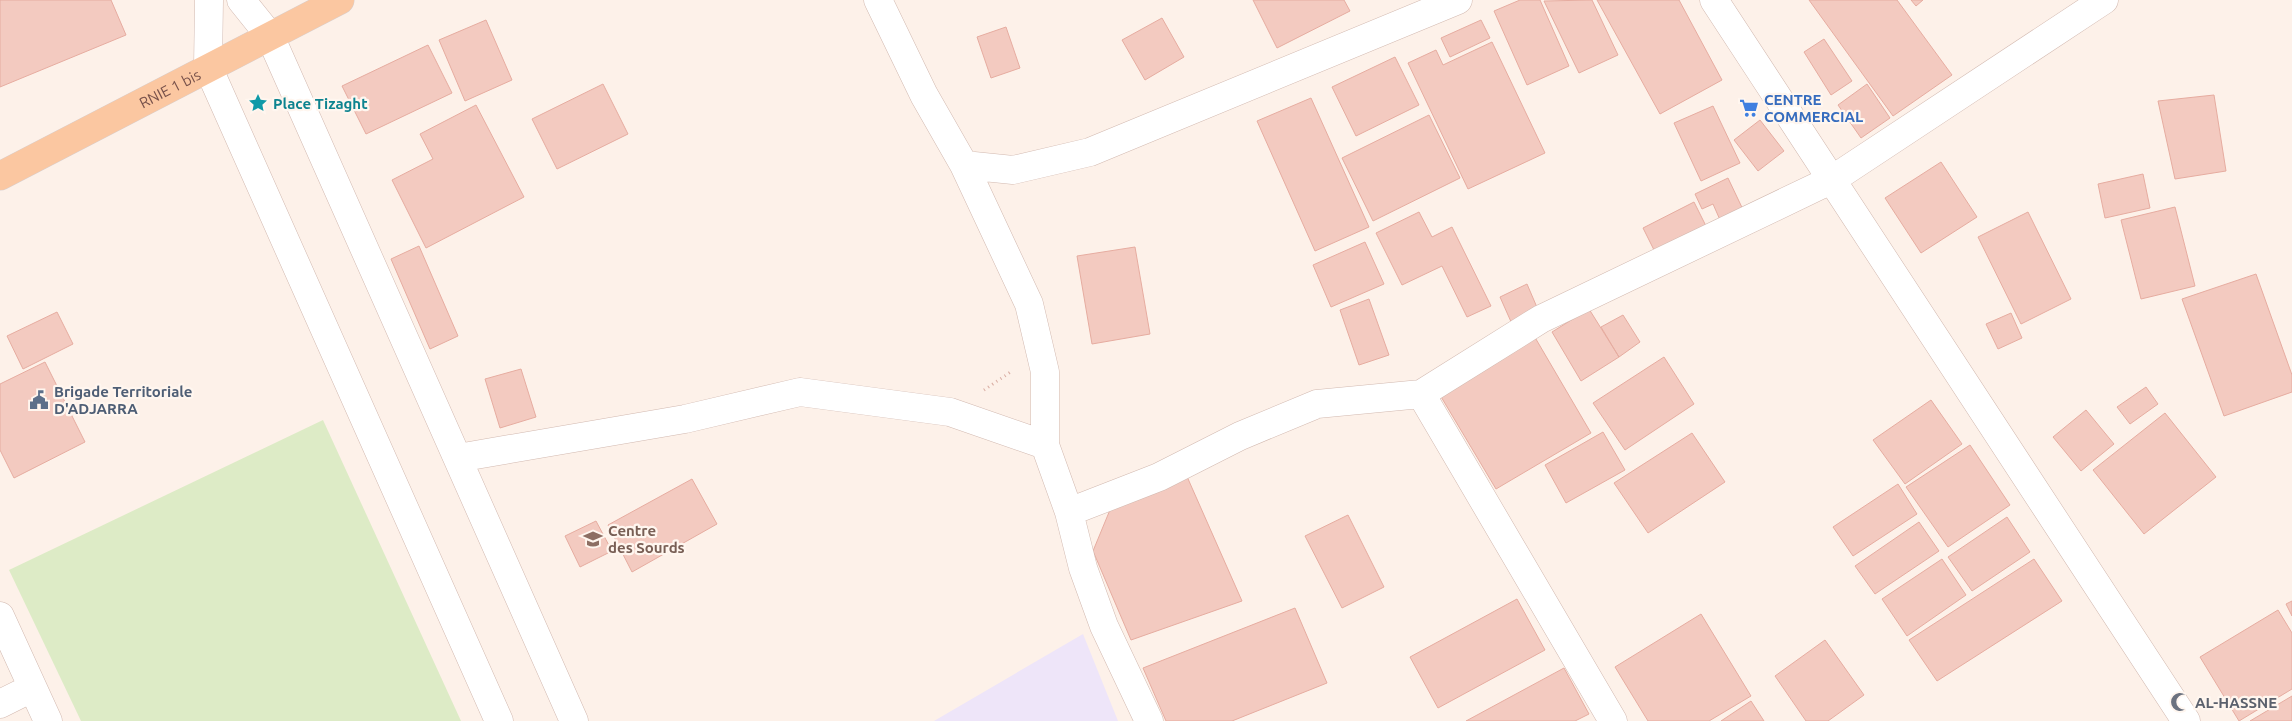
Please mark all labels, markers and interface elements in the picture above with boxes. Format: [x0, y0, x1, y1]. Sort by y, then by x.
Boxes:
street label: RNIE 1 bis [136, 65, 203, 111]
place label: CENTRE COMMERCIAL [1764, 91, 1863, 125]
place icon: Place Tizaght [247, 92, 269, 114]
place label: Place Tizaght [273, 95, 368, 112]
supermarket icon: CENTRE COMMERCIAL [1738, 97, 1760, 119]
place label: Brigade Territoriale D'ADJARRA [54, 383, 193, 417]
public building icon: Brigade Territoriale D'ADJARRA [28, 389, 50, 411]
place label: Centre des Sourds [608, 522, 685, 556]
school or university icon: Centre des Sourds [582, 528, 604, 550]
mosque icon: AL-HASSNE [2169, 691, 2191, 713]
place label: AL-HASSNE [2195, 694, 2277, 711]

